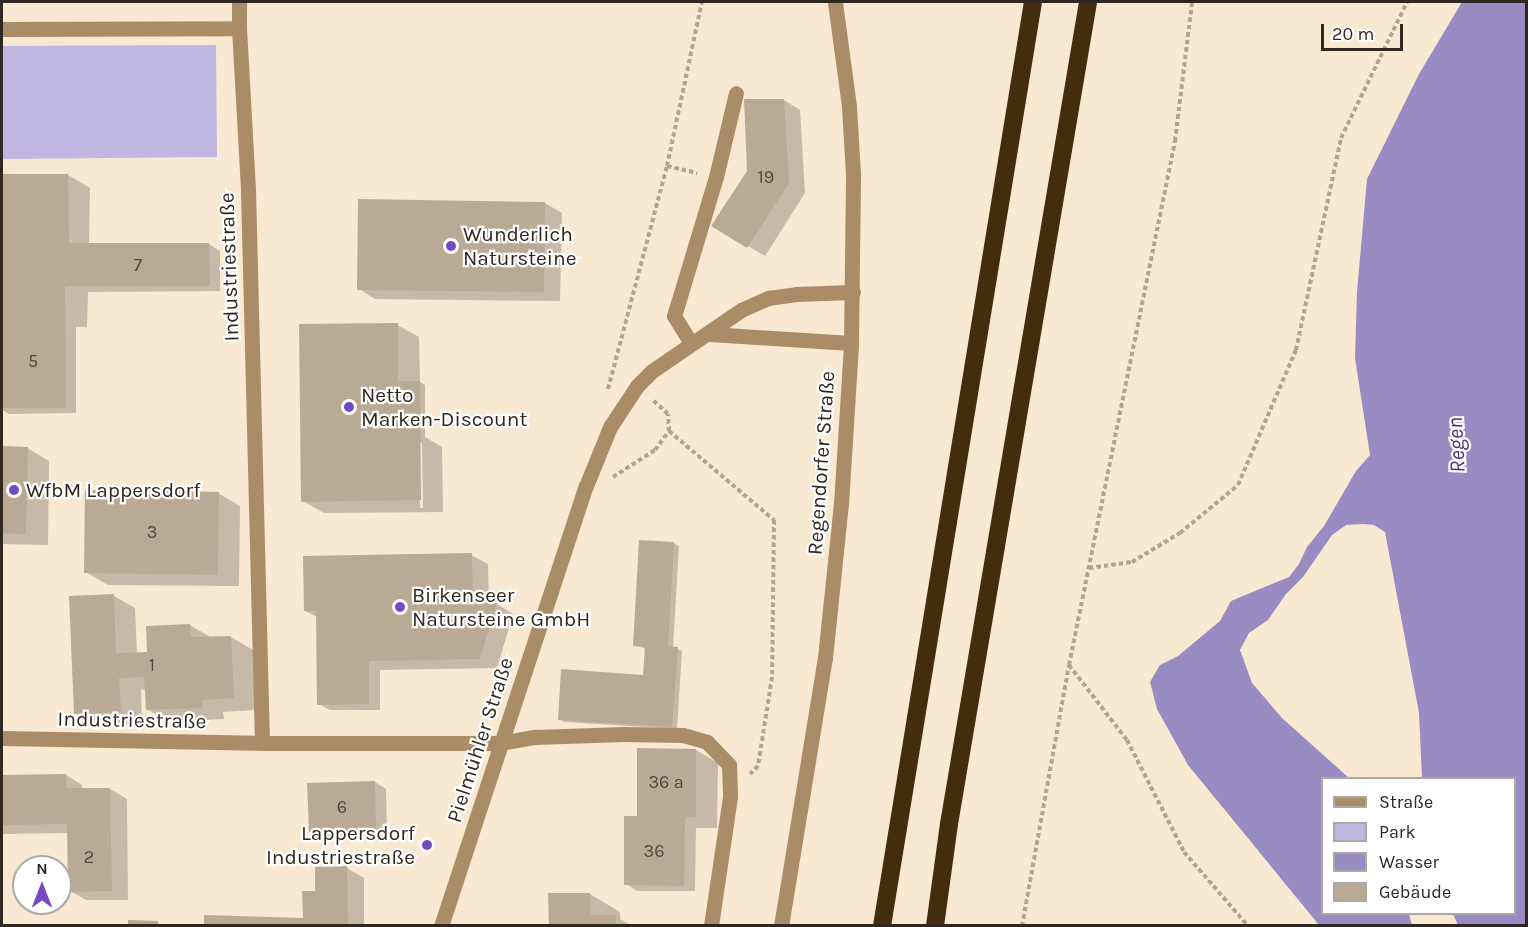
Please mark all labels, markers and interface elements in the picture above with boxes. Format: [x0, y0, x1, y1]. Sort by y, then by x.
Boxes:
scale bar [1324, 12, 1406, 50]
text: 20 m [1332, 23, 1374, 45]
house number: 19 [758, 166, 774, 188]
street label: Industriestraße [214, 192, 244, 342]
place label: Wunderlich Natursteine [463, 221, 577, 271]
marker: Wunderlich Natursteine [444, 239, 458, 253]
house number: 7 [134, 254, 142, 276]
house number: 5 [28, 350, 38, 372]
street label: Regendorfer Straße [802, 370, 840, 556]
place label: Netto Marken-Discount [361, 382, 527, 432]
marker: Netto Marken-Discount [342, 400, 356, 414]
water label: Regen [1442, 417, 1472, 473]
place label: WfbM Lappersdorf [26, 477, 200, 503]
marker: WfbM Lappersdorf [7, 483, 21, 497]
house number: 3 [147, 521, 157, 543]
place label: Birkenseer Natursteine GmbH [412, 582, 590, 632]
marker: Birkenseer Natursteine GmbH [393, 600, 407, 614]
house number: 1 [149, 654, 155, 676]
street label: Pielmühler Straße [441, 654, 519, 826]
street label: Industriestraße [57, 706, 207, 734]
house number: 36 a [648, 771, 684, 793]
legend [1321, 777, 1516, 915]
text: Straße [1379, 791, 1433, 813]
house number: 6 [337, 796, 347, 818]
place label: Lappersdorf Industriestraße [266, 820, 415, 870]
text: Park [1379, 821, 1416, 843]
marker: Lappersdorf Industriestraße [420, 838, 434, 852]
house number: 36 [644, 840, 664, 862]
house number: 2 [84, 846, 94, 868]
text: Wasser [1379, 851, 1439, 873]
north arrow [12, 855, 72, 915]
text: N [36, 859, 48, 878]
text: Gebäude [1379, 881, 1451, 903]

